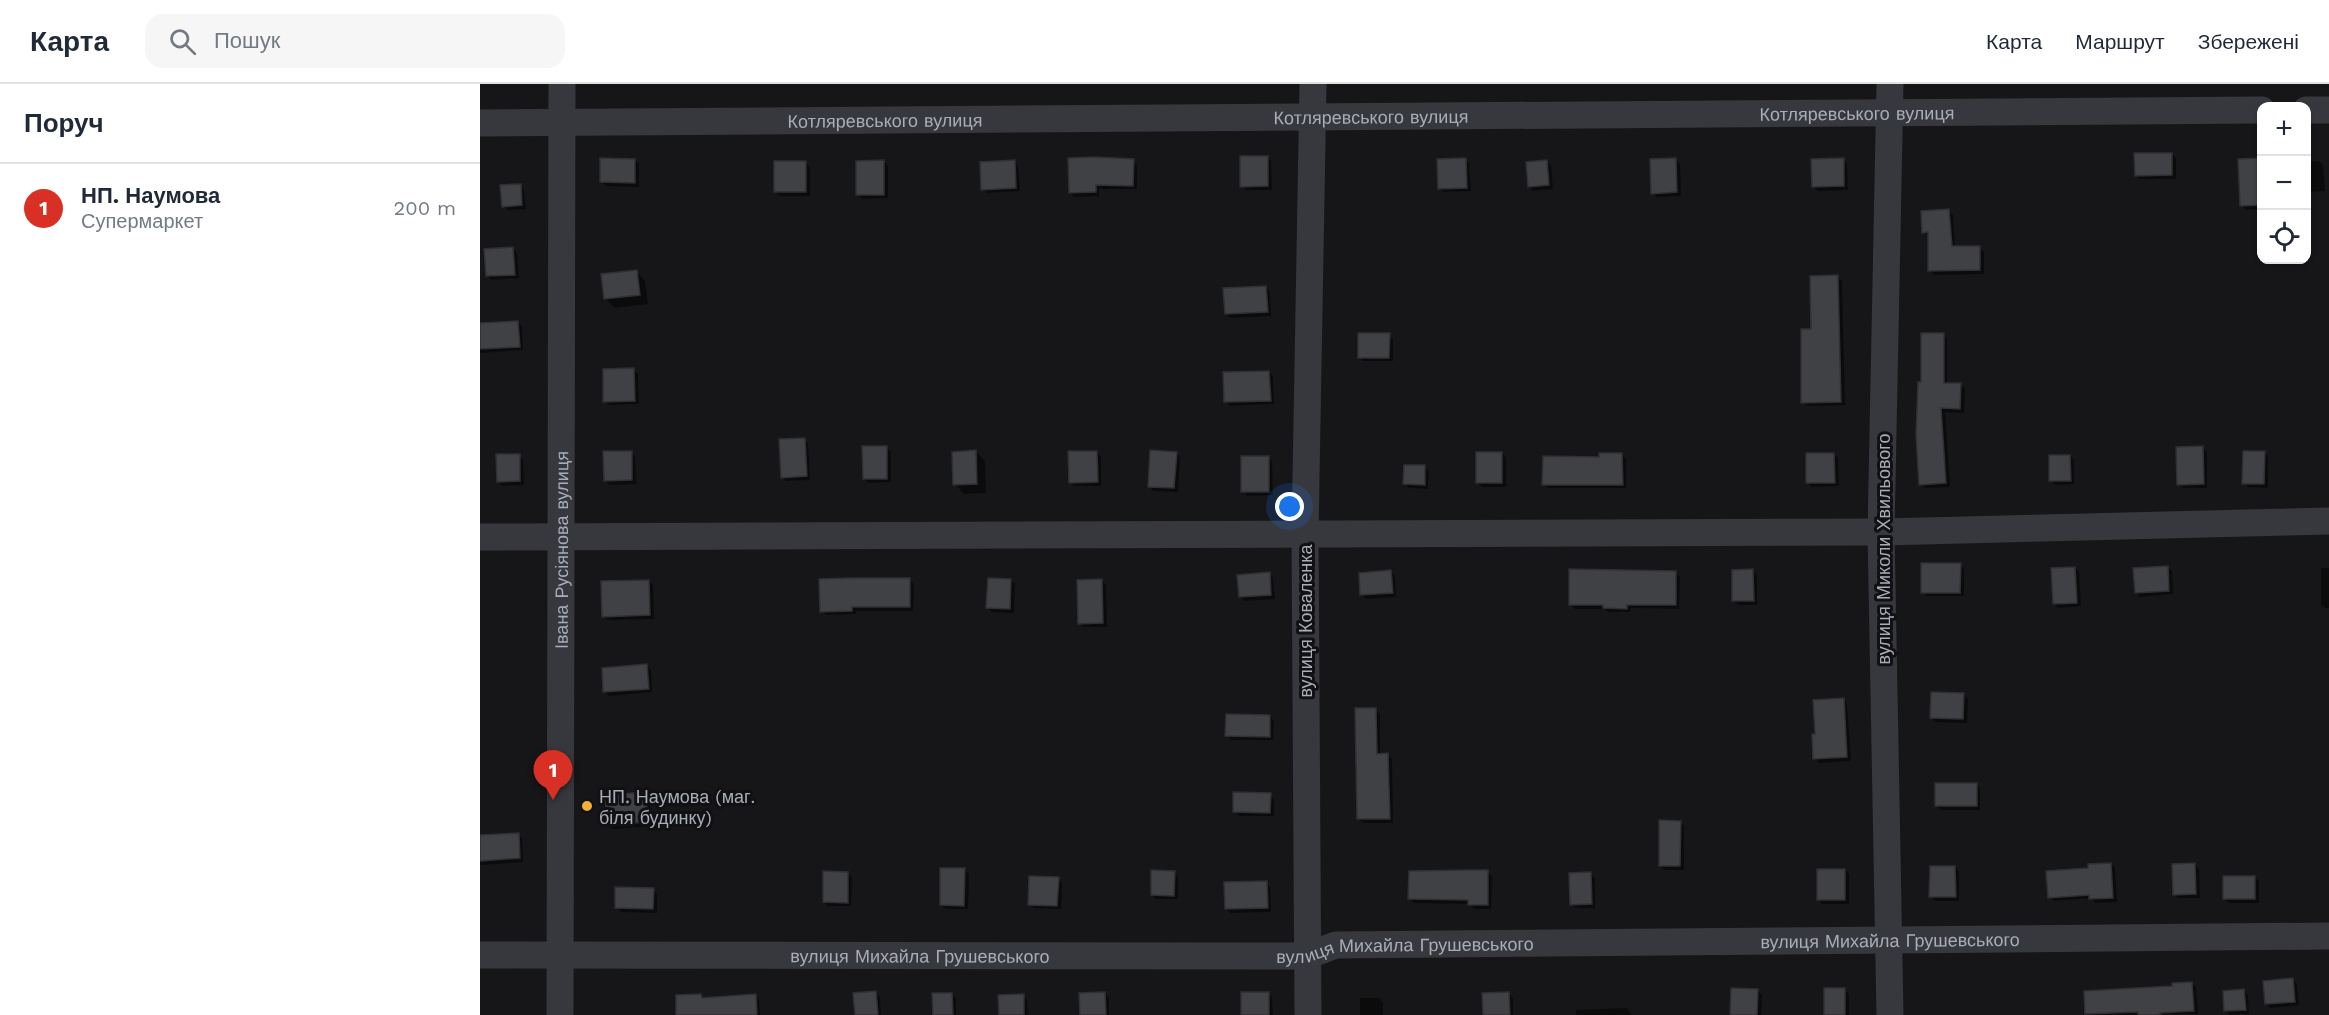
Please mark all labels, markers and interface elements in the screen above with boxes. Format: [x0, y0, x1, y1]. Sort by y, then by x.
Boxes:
search box [145, 14, 565, 68]
text: Карта [30, 25, 109, 58]
icon: search [166, 25, 199, 58]
text: Пошук [214, 28, 280, 53]
text: Карта [1986, 29, 2042, 54]
text: Маршрут [2075, 29, 2165, 54]
text: Збережені [2198, 29, 2299, 54]
street label: Котляревського вулиця [1759, 102, 1954, 124]
map controls [2257, 102, 2311, 264]
button: + [2257, 102, 2311, 156]
street label: Котляревського вулиця [1273, 105, 1468, 128]
text: Поруч [24, 108, 104, 138]
street label: Котляревського вулиця [787, 109, 983, 131]
button: − [2257, 156, 2311, 210]
text: НП. Наумова [81, 183, 220, 208]
text: 1 [39, 196, 48, 220]
text: 200 m [394, 196, 456, 220]
text: Супермаркет [81, 209, 203, 233]
button: locate [2257, 210, 2311, 264]
street label: вулиця Миколи Хвильового [1873, 433, 1894, 665]
street label: Івана Русіянова вулиця [550, 451, 572, 649]
your location [1275, 492, 1304, 521]
street label: вулиця Коваленка [1295, 543, 1316, 698]
pin: 1 [534, 750, 572, 800]
place label: НП. Наумова (маг. біля будинку) [599, 786, 755, 828]
marker: НП. Наумова (маг. біля будинку) [580, 799, 594, 813]
street label: вулиця Михайла Грушевського [1760, 928, 2020, 952]
street label: вулиця Михайла Грушевського [1276, 933, 1534, 966]
street label: вулиця Михайла Грушевського [790, 945, 1050, 966]

